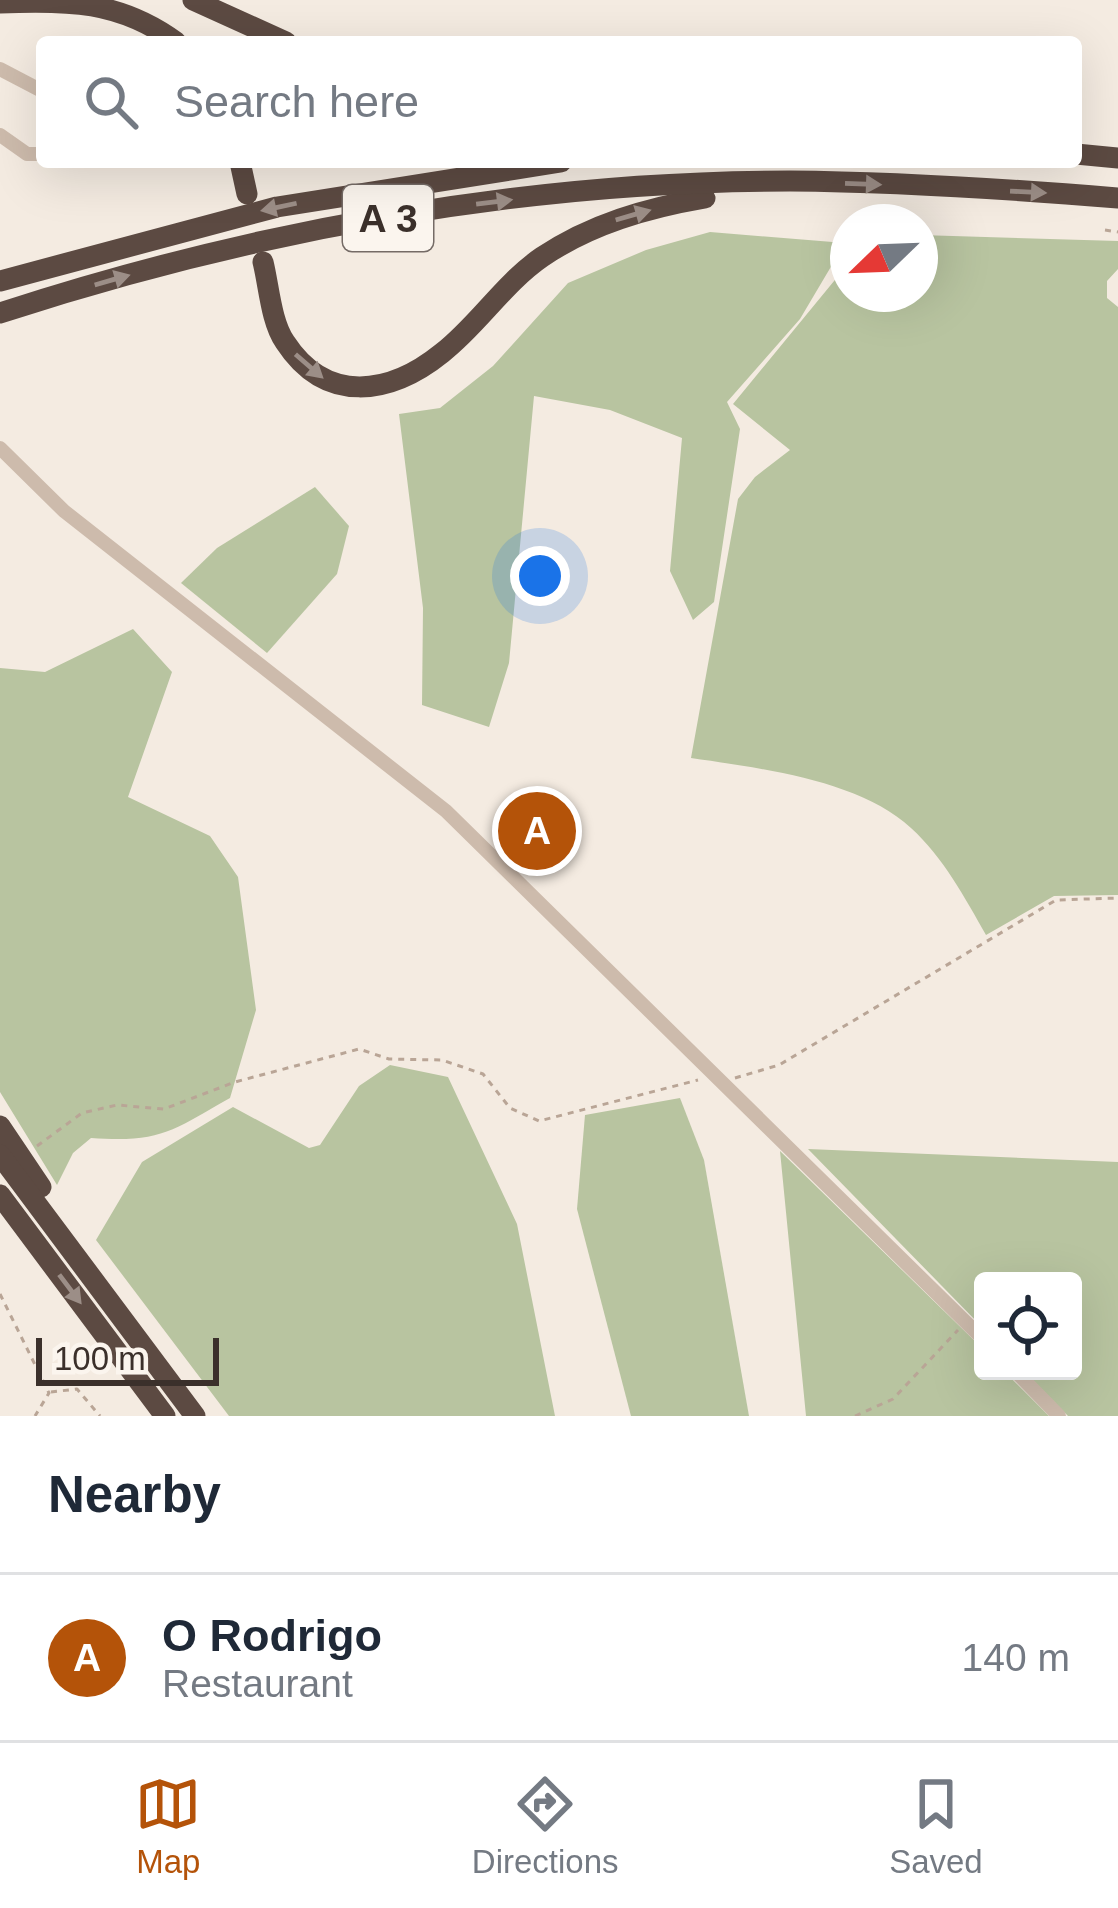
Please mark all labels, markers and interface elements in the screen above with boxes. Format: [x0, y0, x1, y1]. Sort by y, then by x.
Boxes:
search box [36, 36, 1082, 168]
icon: search [78, 69, 144, 135]
text: Search here [174, 76, 419, 127]
one-way arrow [845, 175, 883, 194]
one-way arrow [1010, 183, 1048, 202]
road number: A 3 [343, 185, 433, 251]
one-way arrow [476, 192, 513, 211]
one-way arrow [260, 198, 298, 217]
north arrow [830, 204, 938, 312]
one-way arrow [615, 205, 652, 223]
one-way arrow [94, 269, 131, 288]
one-way arrow [293, 352, 323, 378]
your location [510, 546, 570, 606]
pin: A [498, 786, 576, 876]
map controls [974, 1272, 1082, 1380]
button: locate [974, 1272, 1082, 1380]
one-way arrow [57, 1273, 81, 1305]
scale bar [36, 1332, 219, 1385]
text: 100 m [54, 1340, 146, 1377]
text: Nearby [48, 1466, 221, 1523]
text: O Rodrigo [162, 1610, 382, 1661]
text: A [73, 1636, 101, 1679]
text: 140 m [962, 1636, 1070, 1679]
text: Restaurant [162, 1662, 353, 1705]
tab: Map [135, 1771, 201, 1881]
tab: Directions [472, 1771, 619, 1881]
tab: Saved [889, 1771, 983, 1881]

